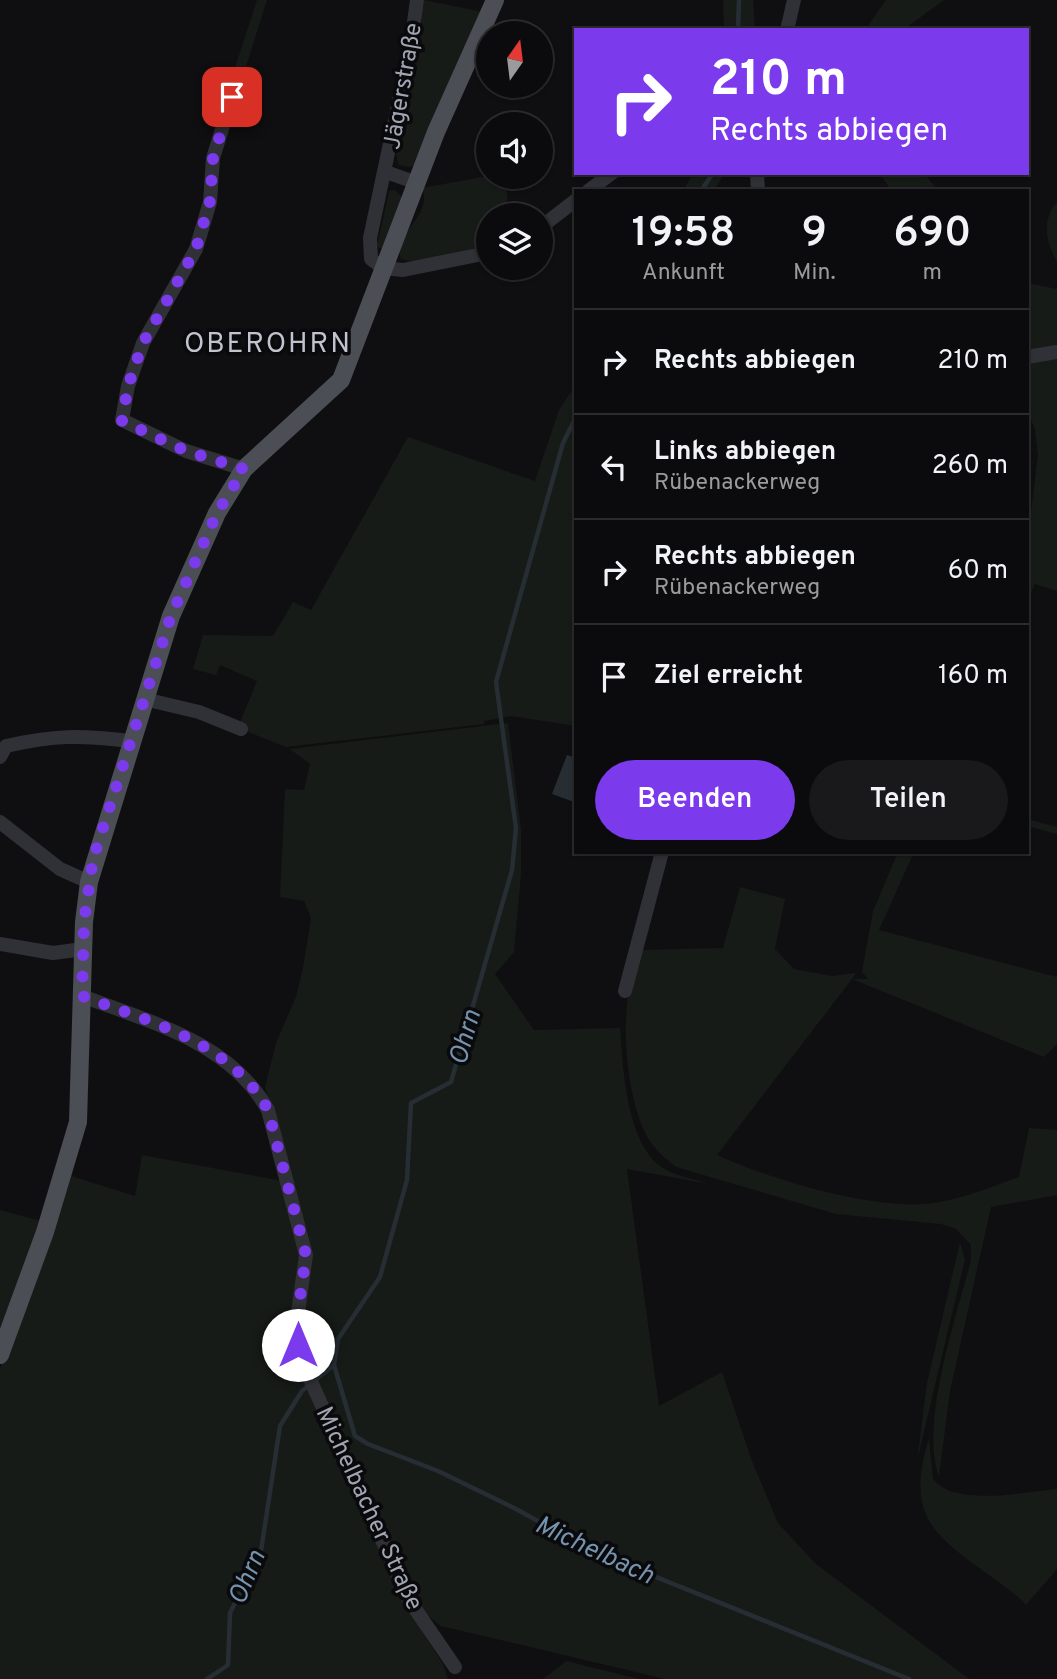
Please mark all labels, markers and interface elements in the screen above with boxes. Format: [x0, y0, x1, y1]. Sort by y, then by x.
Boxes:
street label: Jägerstraße [378, 21, 430, 152]
north arrow [476, 21, 553, 98]
map controls [476, 21, 553, 280]
text: 210 m [710, 51, 847, 113]
icon: right [595, 56, 686, 147]
pin [202, 67, 262, 127]
icon: arrive [213, 78, 251, 116]
button: sound [476, 112, 553, 189]
text: Rechts abbiegen [710, 112, 948, 152]
button: layers [476, 203, 553, 280]
text: 19:58 [632, 208, 735, 261]
text: 9 [802, 208, 827, 261]
text: 690 [893, 208, 971, 261]
text: Ankunft [642, 259, 725, 288]
text: Min. [793, 259, 836, 288]
text: m [923, 259, 942, 288]
district label: OBEROHRN [184, 327, 352, 363]
icon: right [595, 343, 633, 381]
text: Rechts abbiegen [654, 345, 856, 378]
text: 210 m [938, 345, 1008, 378]
text: Links abbiegen [654, 436, 836, 469]
icon: left [595, 448, 633, 486]
text: 260 m [932, 450, 1008, 483]
text: Rübenackerweg [654, 469, 820, 498]
text: Rechts abbiegen [654, 541, 856, 574]
icon: right [595, 553, 633, 591]
text: 60 m [948, 555, 1008, 588]
text: Rübenackerweg [654, 574, 820, 603]
icon: arrive [595, 658, 633, 696]
text: Ziel erreicht [654, 660, 803, 693]
text: 160 m [938, 660, 1008, 693]
button: Beenden [595, 760, 795, 840]
button: Teilen [809, 760, 1008, 840]
water label: Ohrn [443, 1006, 490, 1069]
position arrow [261, 1308, 335, 1382]
street label: Michelbacher Straße [308, 1402, 429, 1615]
water label: Michelbach [529, 1509, 659, 1593]
water label: Ohrn [222, 1546, 274, 1610]

